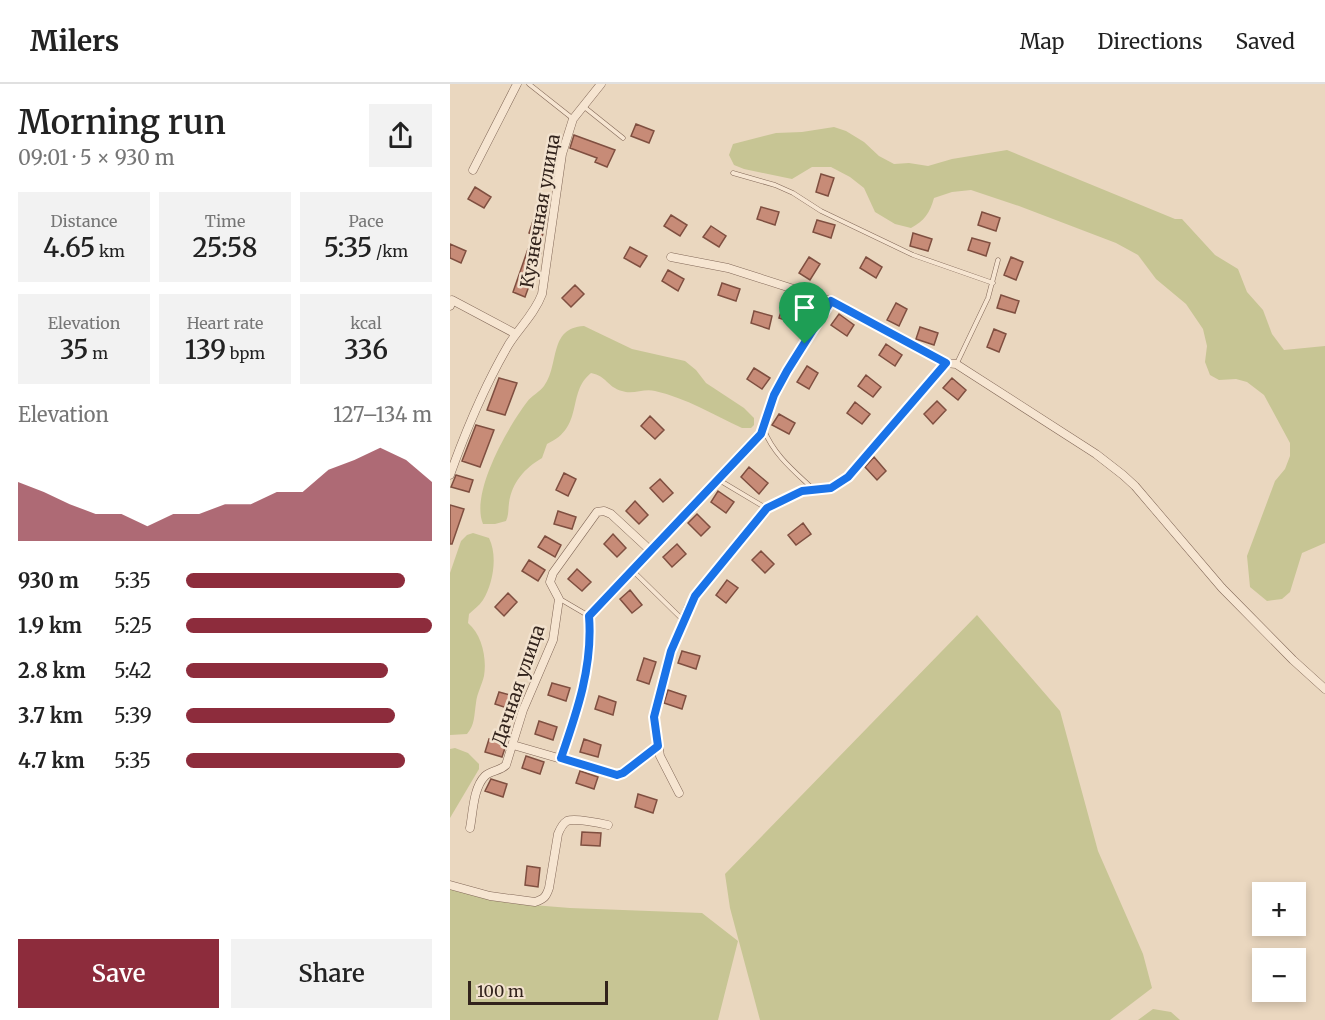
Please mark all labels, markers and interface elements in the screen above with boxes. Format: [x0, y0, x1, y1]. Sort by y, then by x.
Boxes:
text: Milers [30, 23, 119, 59]
text: Map [1020, 28, 1064, 55]
text: Directions [1097, 28, 1202, 55]
text: Saved [1235, 28, 1295, 55]
text: Morning run [18, 102, 226, 143]
button: share [369, 104, 432, 167]
street label: Кузнечная улица [515, 132, 565, 290]
text: 09:01 · 5 × 930 m [18, 145, 175, 170]
text: Distance [51, 211, 117, 231]
text: Time [205, 211, 245, 231]
text: Pace [349, 211, 384, 231]
text: 4.65 [43, 231, 95, 264]
text: 25:58 [193, 231, 257, 264]
text: 5:35 [324, 231, 372, 264]
text: km [95, 241, 125, 261]
text: /km [372, 241, 408, 261]
pin [779, 282, 830, 344]
icon: arrive [788, 291, 821, 324]
text: Elevation [48, 313, 120, 333]
text: Heart rate [187, 313, 263, 333]
text: kcal [350, 313, 382, 333]
text: 35 [60, 333, 89, 366]
text: 139 [185, 333, 226, 366]
text: 336 [344, 333, 388, 366]
text: m [89, 343, 108, 363]
text: bpm [226, 343, 265, 363]
text: Elevation [18, 402, 109, 427]
text: 127–134 m [333, 402, 432, 427]
text: 930 m [18, 568, 79, 593]
text: 5:35 [114, 568, 151, 593]
text: 1.9 km [18, 613, 82, 638]
text: 5:25 [114, 613, 152, 638]
street label: Дачная улица [487, 622, 549, 748]
text: 2.8 km [18, 658, 86, 683]
text: 5:42 [114, 658, 152, 683]
text: 3.7 km [18, 703, 83, 728]
text: 5:39 [114, 703, 152, 728]
text: 4.7 km [18, 748, 85, 773]
text: 5:35 [114, 748, 151, 773]
map controls [1252, 882, 1306, 1002]
button: + [1252, 882, 1306, 936]
button: Save [18, 939, 219, 1008]
button: Share [231, 939, 432, 1008]
button: − [1252, 948, 1306, 1002]
scale bar [468, 978, 608, 1006]
text: 100 m [477, 981, 524, 1001]

